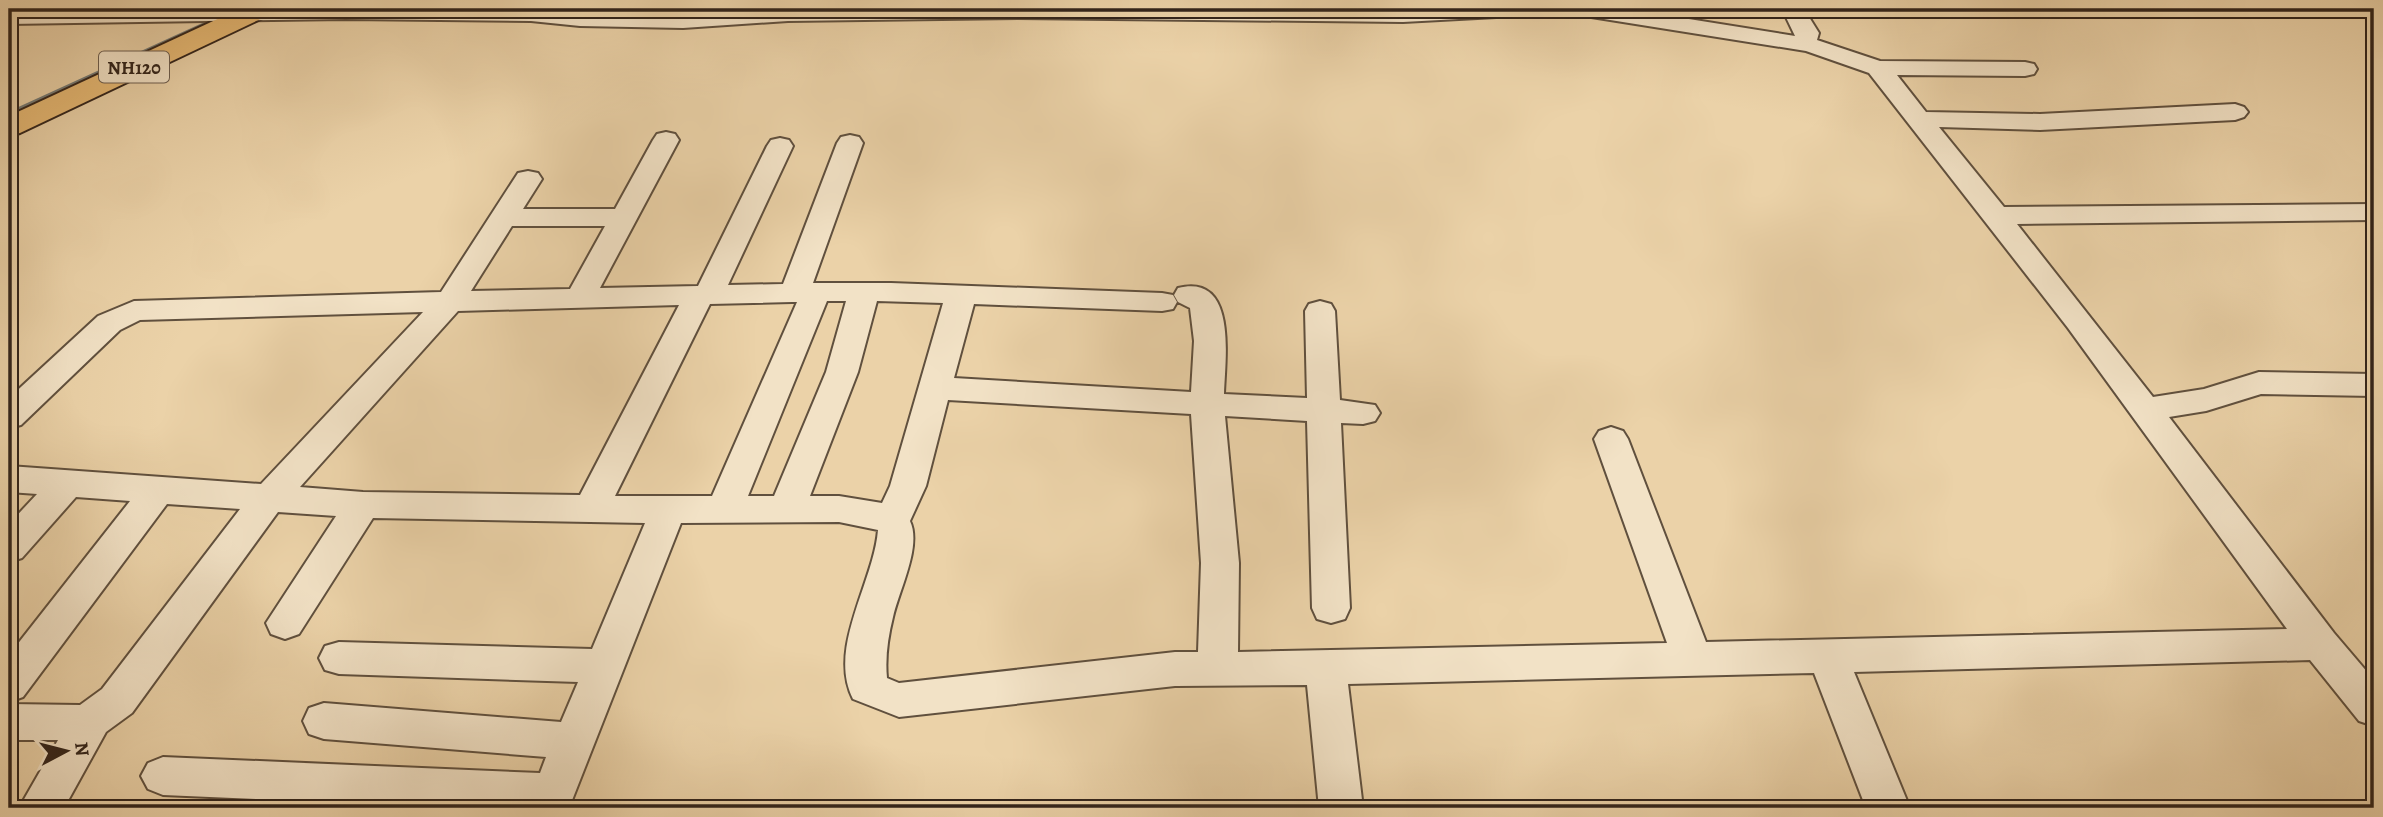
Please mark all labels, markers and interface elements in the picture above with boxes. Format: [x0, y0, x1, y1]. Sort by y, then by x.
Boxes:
road number: NH120 [99, 52, 169, 82]
north arrow [32, 716, 102, 786]
text: N [68, 741, 96, 758]

